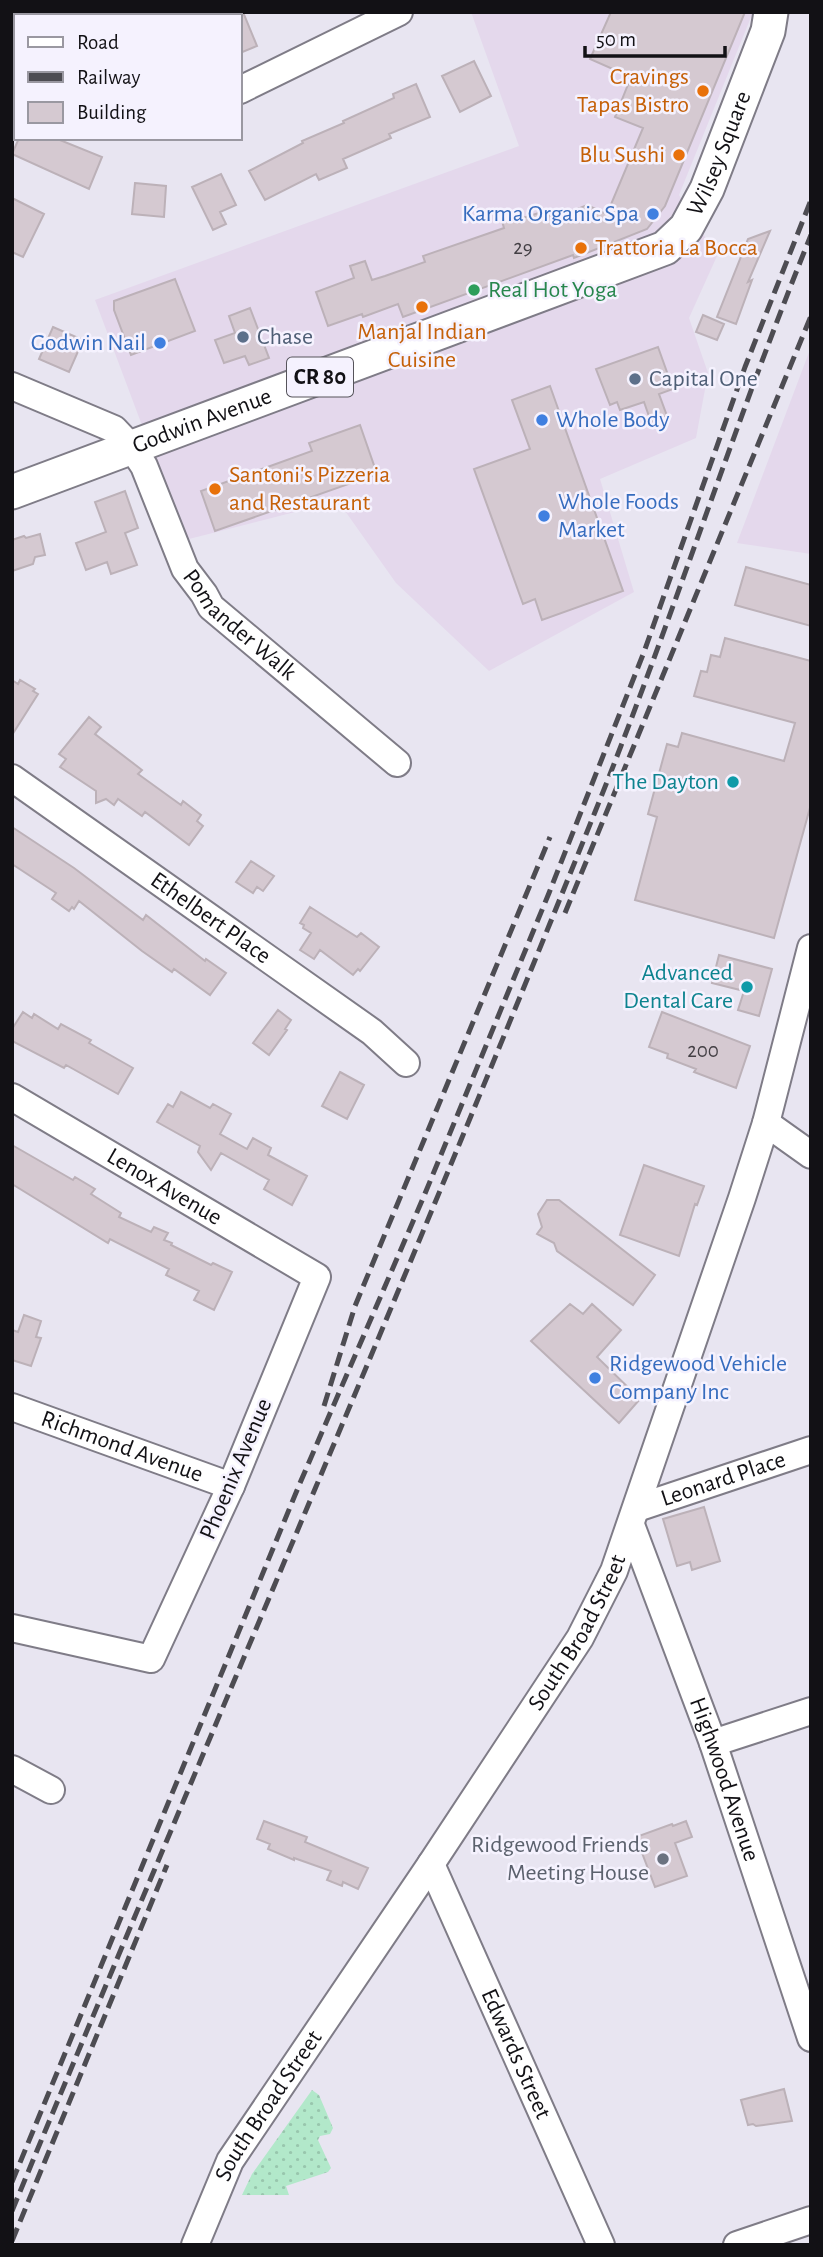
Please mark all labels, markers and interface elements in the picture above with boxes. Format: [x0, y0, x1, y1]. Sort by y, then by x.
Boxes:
legend [14, 14, 242, 140]
scale bar [585, 14, 725, 58]
text: 50 m [596, 29, 636, 50]
text: Road [77, 32, 119, 53]
place label: Cravings Tapas Bistro [577, 65, 689, 117]
text: Railway [77, 67, 140, 88]
marker: Cravings Tapas Bistro [695, 83, 711, 99]
street label: Wilsey Square [683, 88, 756, 220]
text: Building [77, 102, 147, 123]
place label: Blu Sushi [579, 143, 665, 167]
marker: Blu Sushi [671, 147, 687, 163]
place label: Karma Organic Spa [462, 202, 639, 226]
marker: Karma Organic Spa [645, 206, 661, 222]
place label: Trattoria La Bocca [595, 236, 758, 260]
house number: 29 [513, 237, 533, 258]
marker: Trattoria La Bocca [573, 240, 589, 256]
place label: Real Hot Yoga [488, 278, 617, 302]
marker: Real Hot Yoga [466, 282, 482, 298]
marker: Manjal Indian Cuisine [414, 299, 430, 315]
place label: Manjal Indian Cuisine [357, 320, 487, 372]
place label: Chase [257, 325, 313, 349]
marker: Chase [235, 329, 251, 345]
place label: Godwin Nail [31, 331, 146, 355]
marker: Godwin Nail [152, 335, 168, 351]
road number: CR 80 [287, 358, 353, 396]
place label: Capital One [649, 367, 758, 391]
marker: Capital One [627, 371, 643, 387]
street label: Godwin Avenue [129, 384, 275, 458]
place label: Whole Body [556, 408, 670, 432]
marker: Whole Body [534, 412, 550, 428]
place label: Santoni's Pizzeria and Restaurant [229, 463, 390, 515]
marker: Santoni's Pizzeria and Restaurant [207, 481, 223, 497]
place label: Whole Foods Market [558, 490, 679, 542]
marker: Whole Foods Market [536, 508, 552, 524]
street label: Pomander Walk [178, 565, 301, 685]
place label: The Dayton [612, 770, 719, 794]
marker: The Dayton [725, 774, 741, 790]
street label: Ethelbert Place [146, 868, 275, 969]
place label: Advanced Dental Care [623, 961, 733, 1013]
marker: Advanced Dental Care [739, 979, 755, 995]
house number: 200 [687, 1040, 719, 1061]
street label: Lenox Avenue [103, 1144, 226, 1230]
place label: Ridgewood Vehicle Company Inc [609, 1352, 787, 1404]
marker: Ridgewood Vehicle Company Inc [587, 1370, 603, 1386]
street label: Phoenix Avenue [196, 1395, 276, 1543]
street label: Richmond Avenue [38, 1407, 206, 1487]
street label: Leonard Place [658, 1447, 789, 1511]
street label: South Broad Street [524, 1551, 631, 1715]
street label: Highwood Avenue [685, 1694, 763, 1864]
place label: Ridgewood Friends Meeting House [471, 1833, 649, 1885]
marker: Ridgewood Friends Meeting House [655, 1851, 671, 1867]
street label: Edwards Street [476, 1985, 555, 2123]
street label: South Broad Street [211, 2026, 327, 2185]

